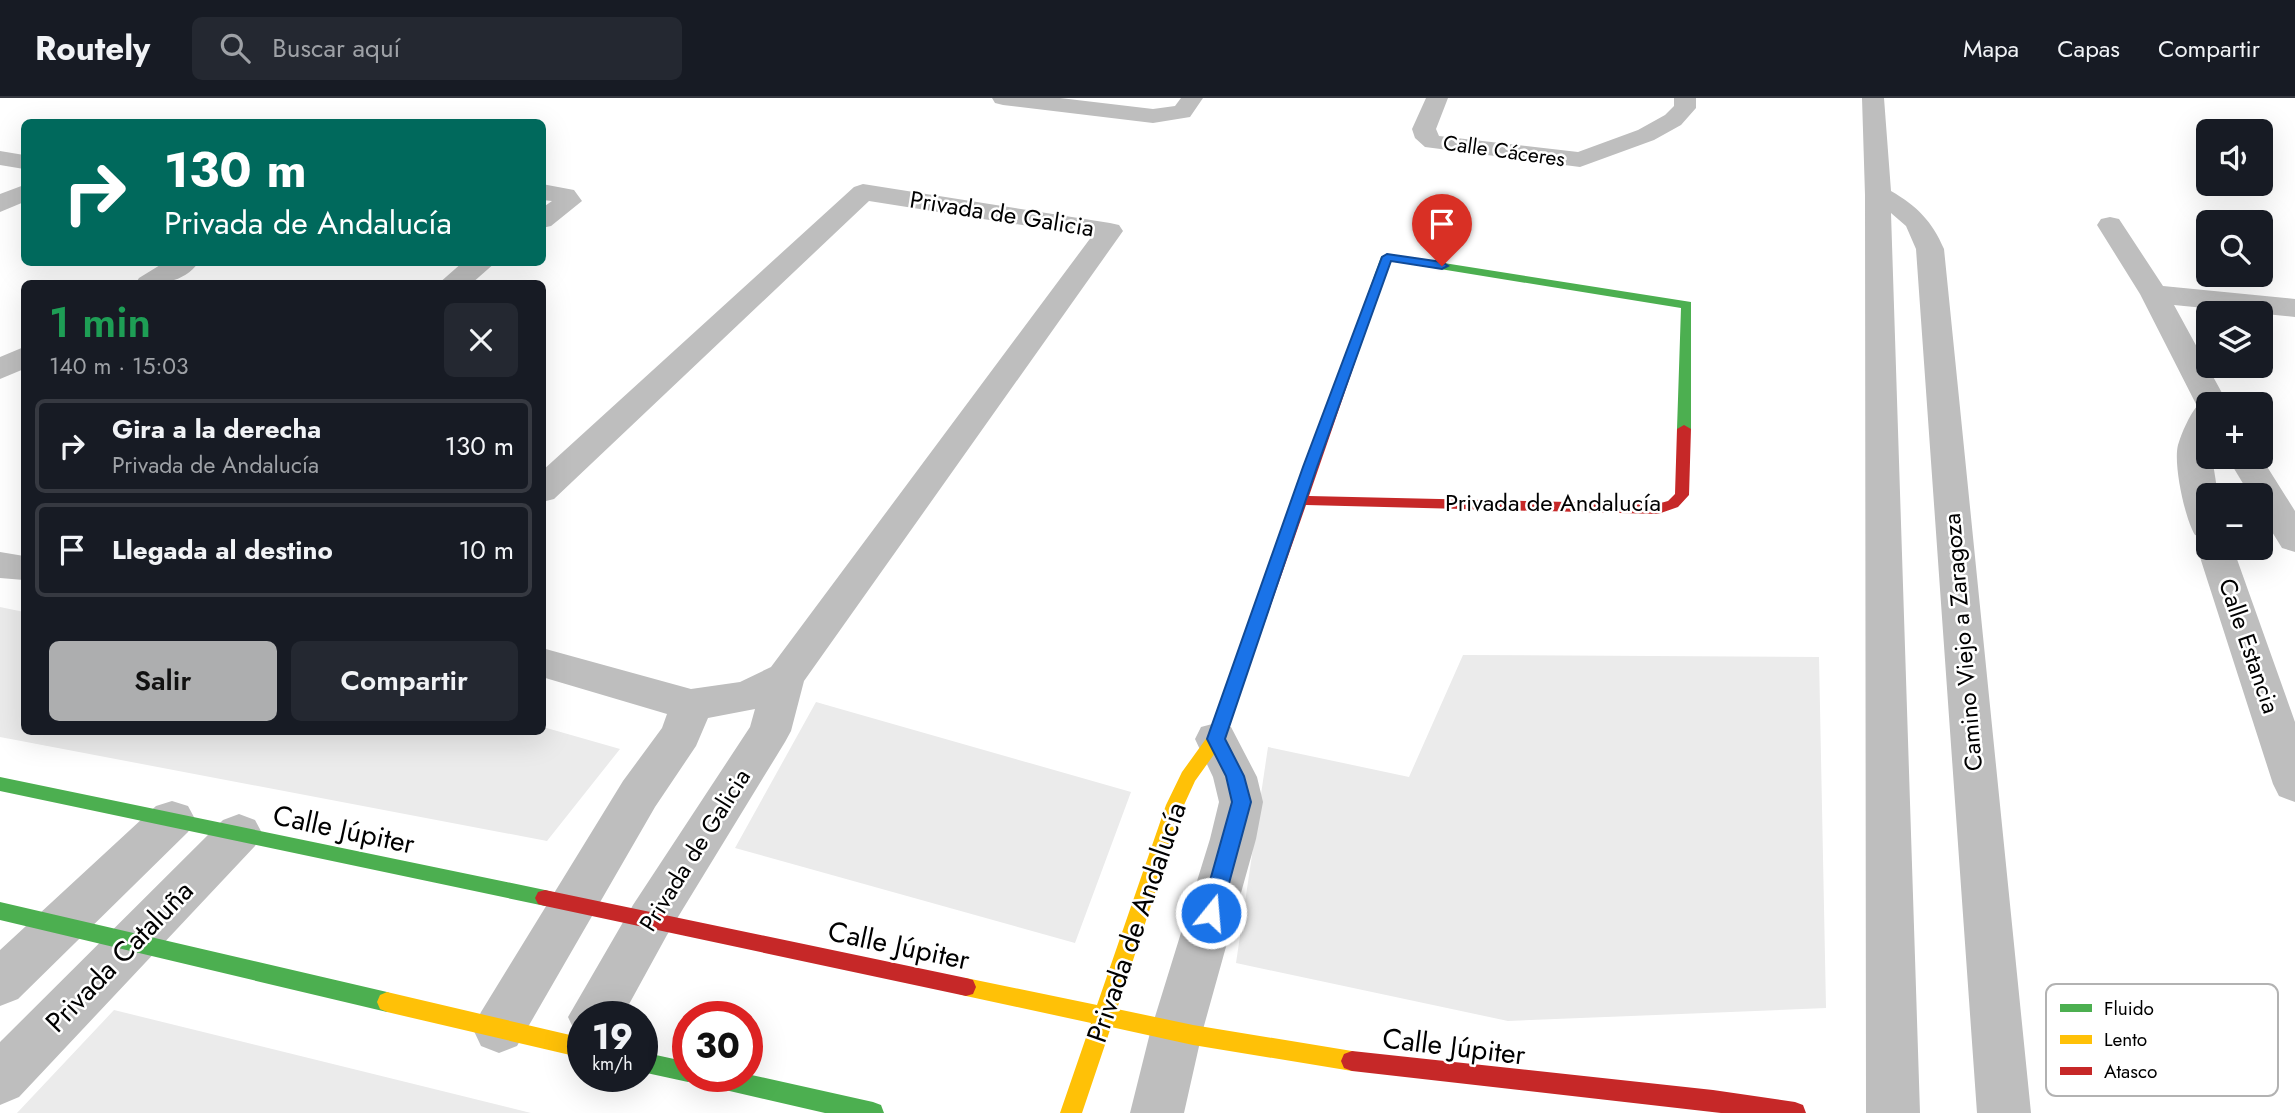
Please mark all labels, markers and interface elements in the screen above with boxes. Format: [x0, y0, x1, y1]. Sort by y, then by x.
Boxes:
search box [192, 17, 682, 80]
text: Routely [35, 25, 150, 72]
icon: search [216, 29, 254, 67]
text: Buscar aquí [272, 29, 400, 67]
text: Mapa [1963, 31, 2019, 66]
text: Capas [2057, 31, 2120, 66]
text: Compartir [2158, 31, 2260, 66]
map controls [2196, 119, 2273, 560]
button: sound [2196, 119, 2273, 196]
street label: Calle Cáceres [1441, 128, 1567, 174]
text: 130 m [164, 135, 307, 205]
icon: right [49, 147, 140, 238]
street label: Privada de Galicia [907, 182, 1097, 245]
pin [1412, 194, 1472, 266]
text: Privada de Andalucía [164, 200, 452, 246]
icon: arrive [1423, 205, 1461, 243]
button: search [2196, 210, 2273, 287]
text: 1 min [49, 292, 151, 353]
button: layers [2196, 301, 2273, 378]
button: close [444, 303, 518, 377]
text: 140 m · 15:03 [49, 349, 189, 383]
button: + [2196, 392, 2273, 469]
text: Gira a la derecha [112, 410, 321, 448]
icon: right [53, 427, 91, 465]
text: 130 m [444, 427, 514, 465]
text: Privada de Andalucía [112, 448, 319, 482]
button: − [2196, 483, 2273, 560]
street label: Privada de Andalucía [1445, 485, 1661, 520]
street label: Camino Viejo a Zaragoza [1934, 512, 1991, 772]
icon: arrive [53, 531, 91, 569]
text: Llegada al destino [112, 531, 333, 569]
text: 10 m [459, 531, 514, 569]
street label: Calle Estancia [2210, 574, 2289, 718]
button: Salir [49, 641, 277, 721]
button: Compartir [291, 641, 518, 721]
street label: Privada de Galicia [630, 762, 759, 938]
street label: Calle Júpiter [269, 794, 419, 865]
street label: Privada de Andalucía [1076, 796, 1197, 1048]
street label: Privada Cataluña [36, 871, 203, 1042]
position arrow [1174, 876, 1248, 950]
street label: Calle Júpiter [824, 910, 974, 981]
legend [2046, 984, 2278, 1096]
text: Fluido [2104, 995, 2154, 1022]
speed limit sign: 30 [672, 1001, 763, 1092]
text: 19 [592, 1012, 633, 1062]
street label: Calle Júpiter [1380, 1017, 1528, 1076]
text: Lento [2104, 1026, 2147, 1053]
text: km/h [592, 1051, 633, 1077]
text: Atasco [2104, 1058, 2157, 1085]

